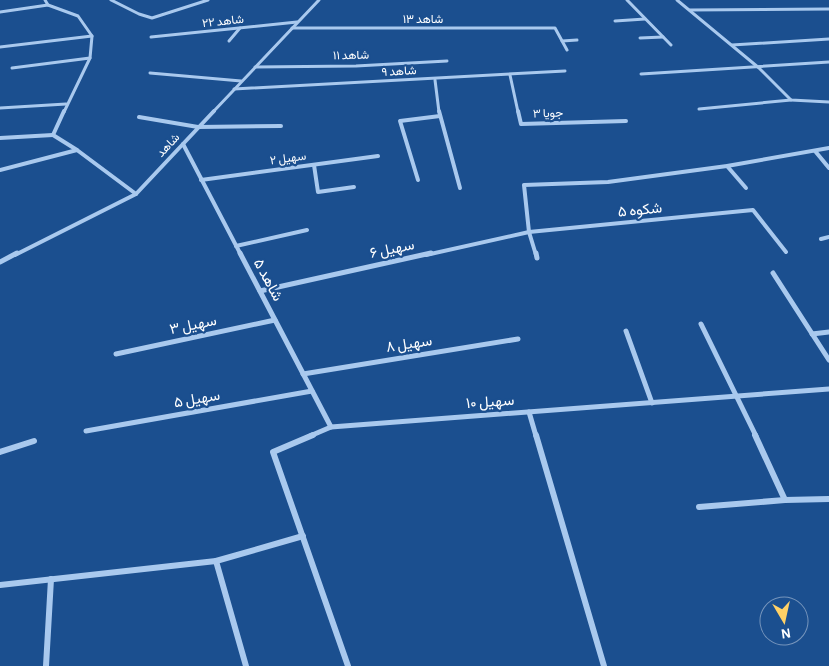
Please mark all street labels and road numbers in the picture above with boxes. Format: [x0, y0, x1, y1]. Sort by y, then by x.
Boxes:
street label: شاهد ۲۲ [202, 13, 244, 29]
street label: شاهد ۱۳ [403, 13, 443, 25]
street label: شاهد ۱۱ [333, 49, 369, 61]
street label: شاهد ۹ [381, 64, 417, 78]
street label: جویا ۳ [533, 106, 563, 122]
street label: شاهد [154, 131, 182, 159]
street label: سهیل ۲ [269, 150, 307, 168]
street label: شکوه ۵ [617, 200, 663, 221]
street label: سهیل ۶ [368, 237, 416, 262]
street label: شاهد ۵ [251, 256, 285, 304]
street label: سهیل ۳ [168, 313, 218, 338]
street label: سهیل ۸ [385, 333, 434, 356]
street label: سهیل ۵ [173, 388, 222, 411]
street label: سهیل ۱۰ [465, 393, 515, 412]

